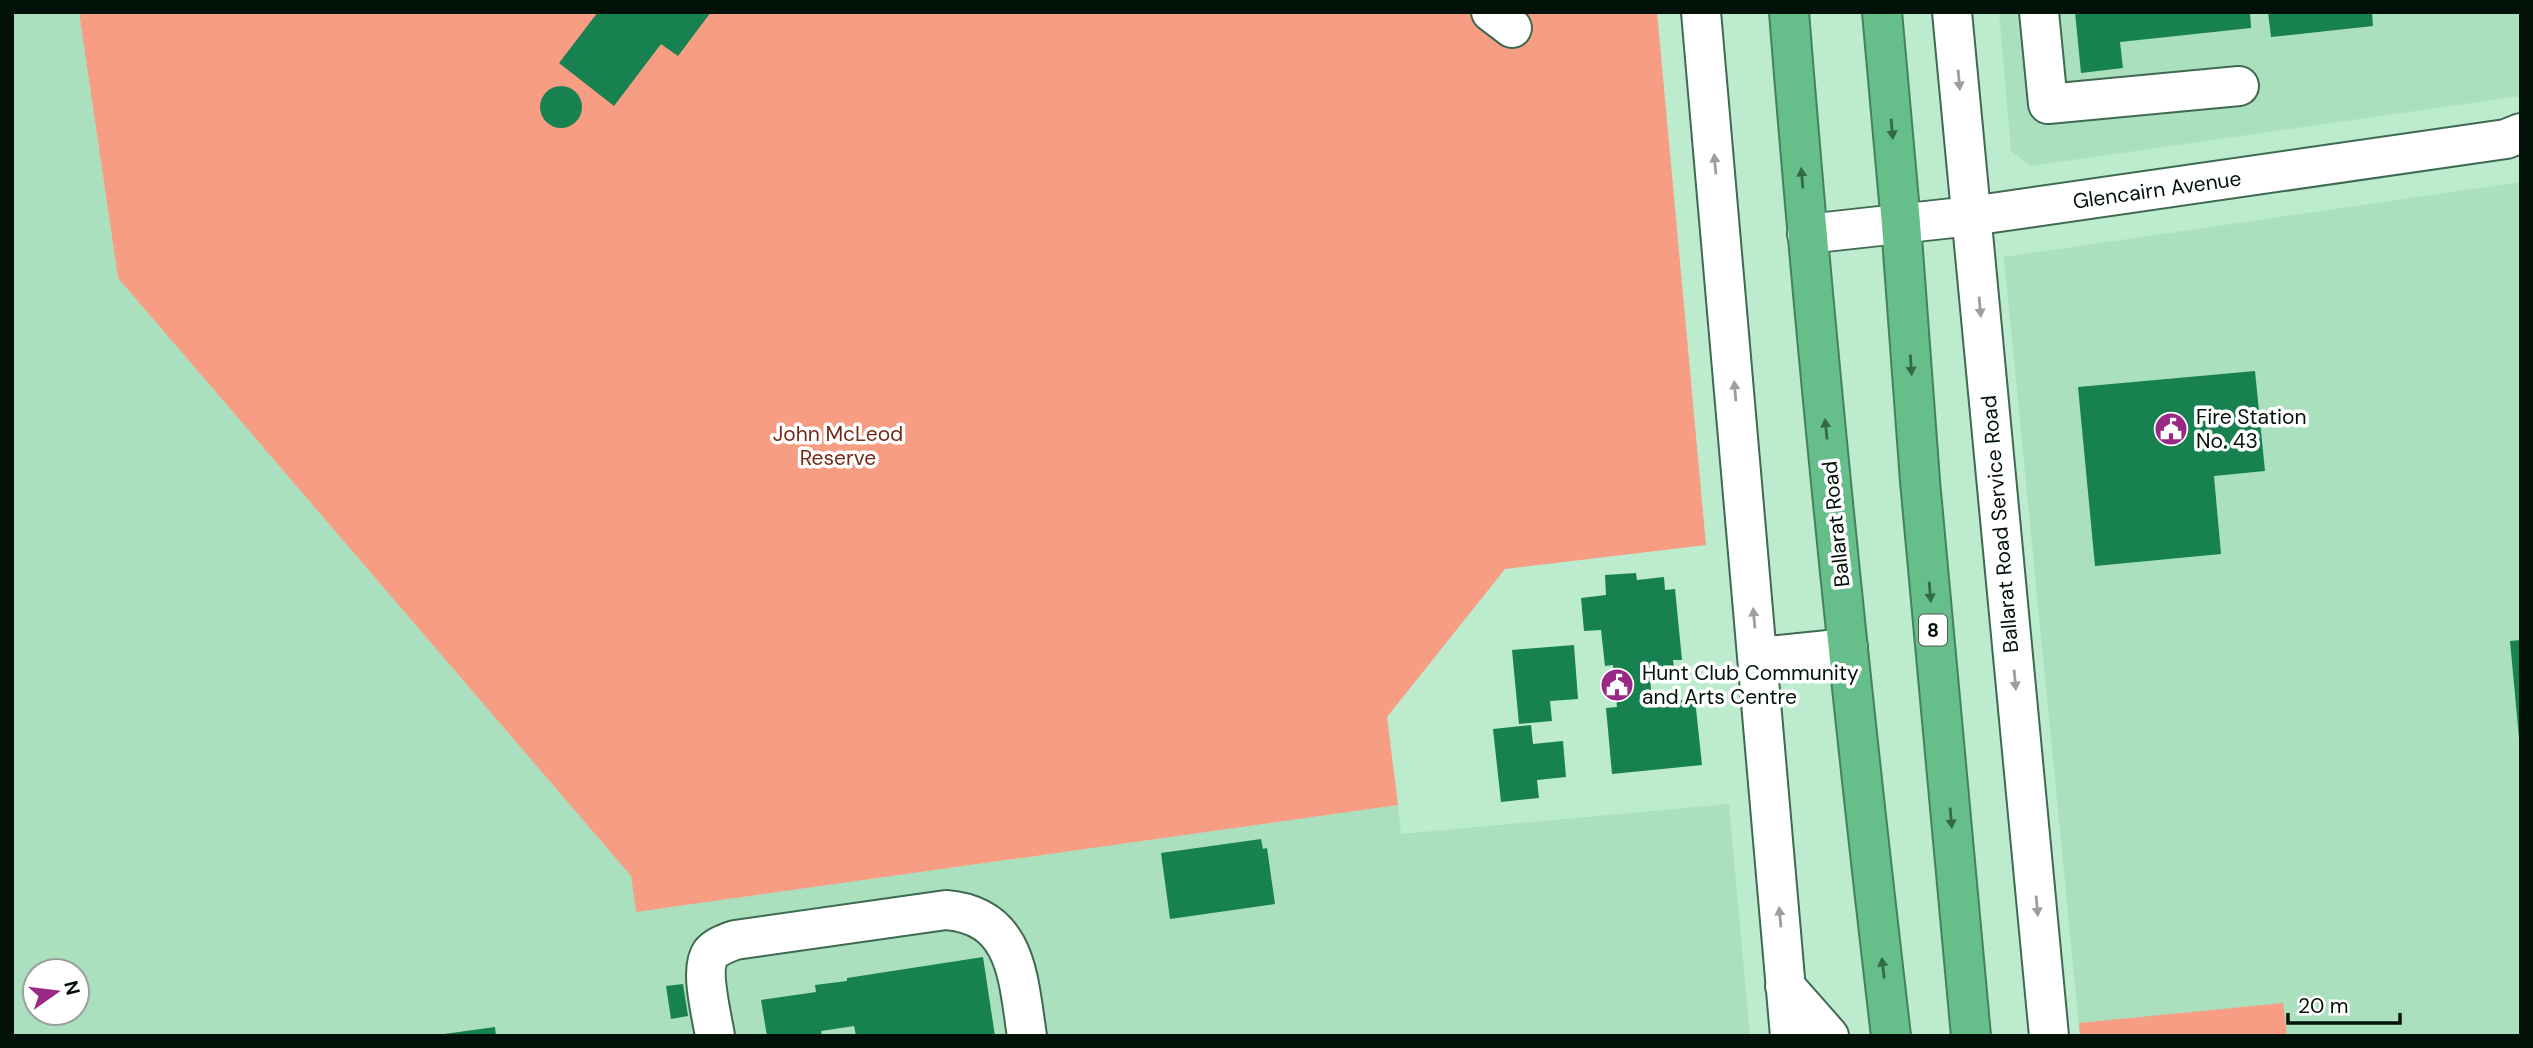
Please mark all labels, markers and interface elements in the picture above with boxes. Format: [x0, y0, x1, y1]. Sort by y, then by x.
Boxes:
one-way arrow [1954, 69, 1965, 91]
one-way arrow [1887, 118, 1898, 140]
one-way arrow [1709, 153, 1720, 175]
street label: Glencairn Avenue [2071, 164, 2243, 216]
one-way arrow [1796, 167, 1807, 189]
one-way arrow [1975, 296, 1986, 318]
one-way arrow [1906, 354, 1917, 376]
one-way arrow [1729, 380, 1740, 402]
street label: Ballarat Road Service Road [1975, 394, 2025, 654]
place label: Fire Station No. 43 [2196, 403, 2306, 455]
public building icon: Fire Station No. 43 [2152, 410, 2190, 448]
one-way arrow [1821, 418, 1832, 440]
park label: John McLeod Reserve [773, 420, 903, 472]
street label: Ballarat Road [1815, 460, 1857, 588]
one-way arrow [1925, 581, 1936, 603]
one-way arrow [1749, 606, 1760, 628]
road number: 8 [1919, 614, 1947, 646]
place label: Hunt Club Community and Arts Centre [1642, 659, 1859, 711]
public building icon: Hunt Club Community and Arts Centre [1598, 666, 1636, 704]
one-way arrow [2010, 669, 2021, 691]
one-way arrow [1946, 808, 1957, 830]
one-way arrow [2031, 895, 2042, 917]
one-way arrow [1774, 906, 1785, 928]
north arrow [21, 957, 91, 1027]
one-way arrow [1877, 957, 1888, 979]
text: N [58, 978, 86, 998]
scale bar [2288, 982, 2400, 1026]
text: 20 m [2298, 992, 2349, 1020]

